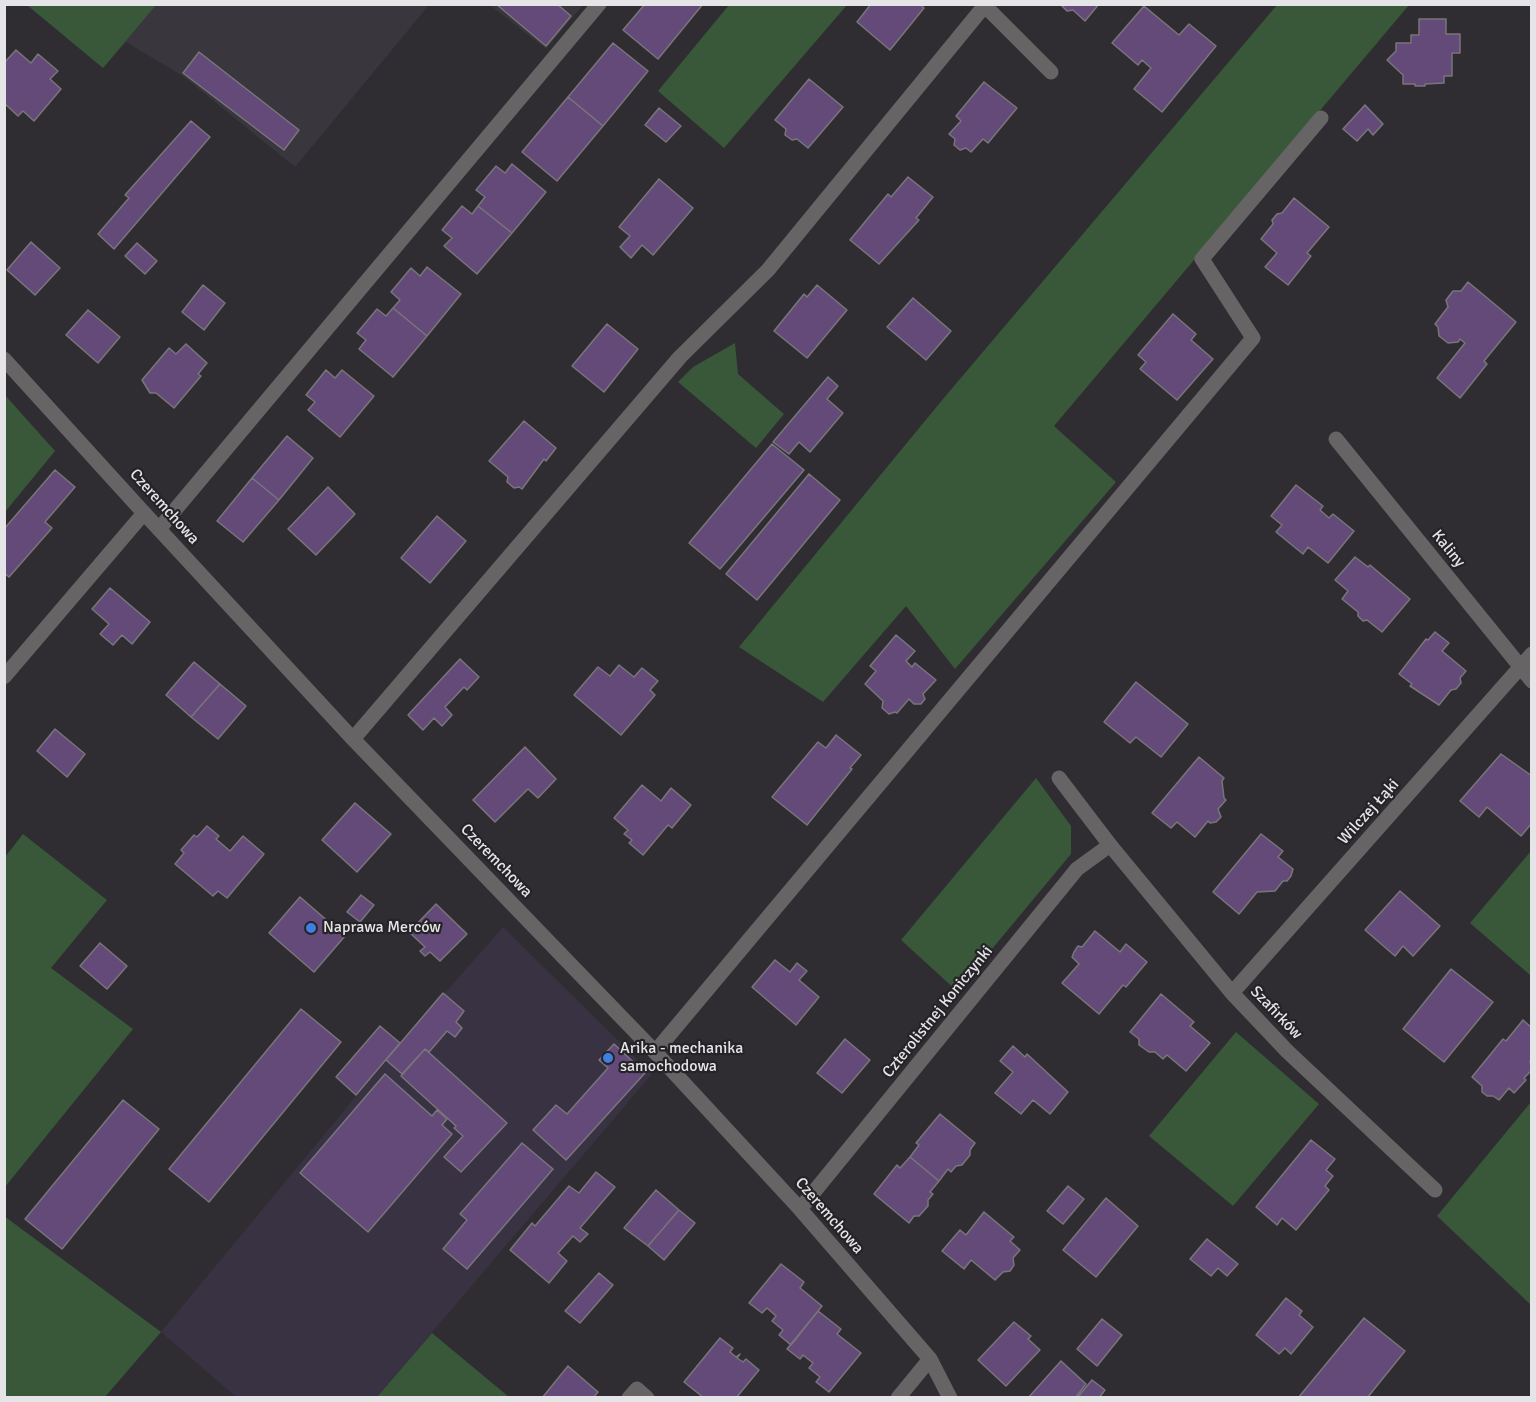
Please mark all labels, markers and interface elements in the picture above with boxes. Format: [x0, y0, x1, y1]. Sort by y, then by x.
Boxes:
street label: Czeremchowa [125, 465, 203, 549]
street label: Kaliny [1427, 526, 1469, 572]
street label: Wilczej Łąki [1335, 775, 1403, 849]
street label: Czeremchowa [456, 820, 536, 902]
place label: Naprawa Merców [323, 918, 441, 938]
marker: Naprawa Merców [304, 921, 318, 935]
street label: Czterolistnej Koniczynki [879, 942, 997, 1082]
street label: Szafirków [1246, 982, 1306, 1044]
place label: Arika - mechanika samochodowa [620, 1039, 743, 1077]
marker: Arika - mechanika samochodowa [601, 1051, 615, 1065]
street label: Czeremchowa [791, 1174, 867, 1258]

